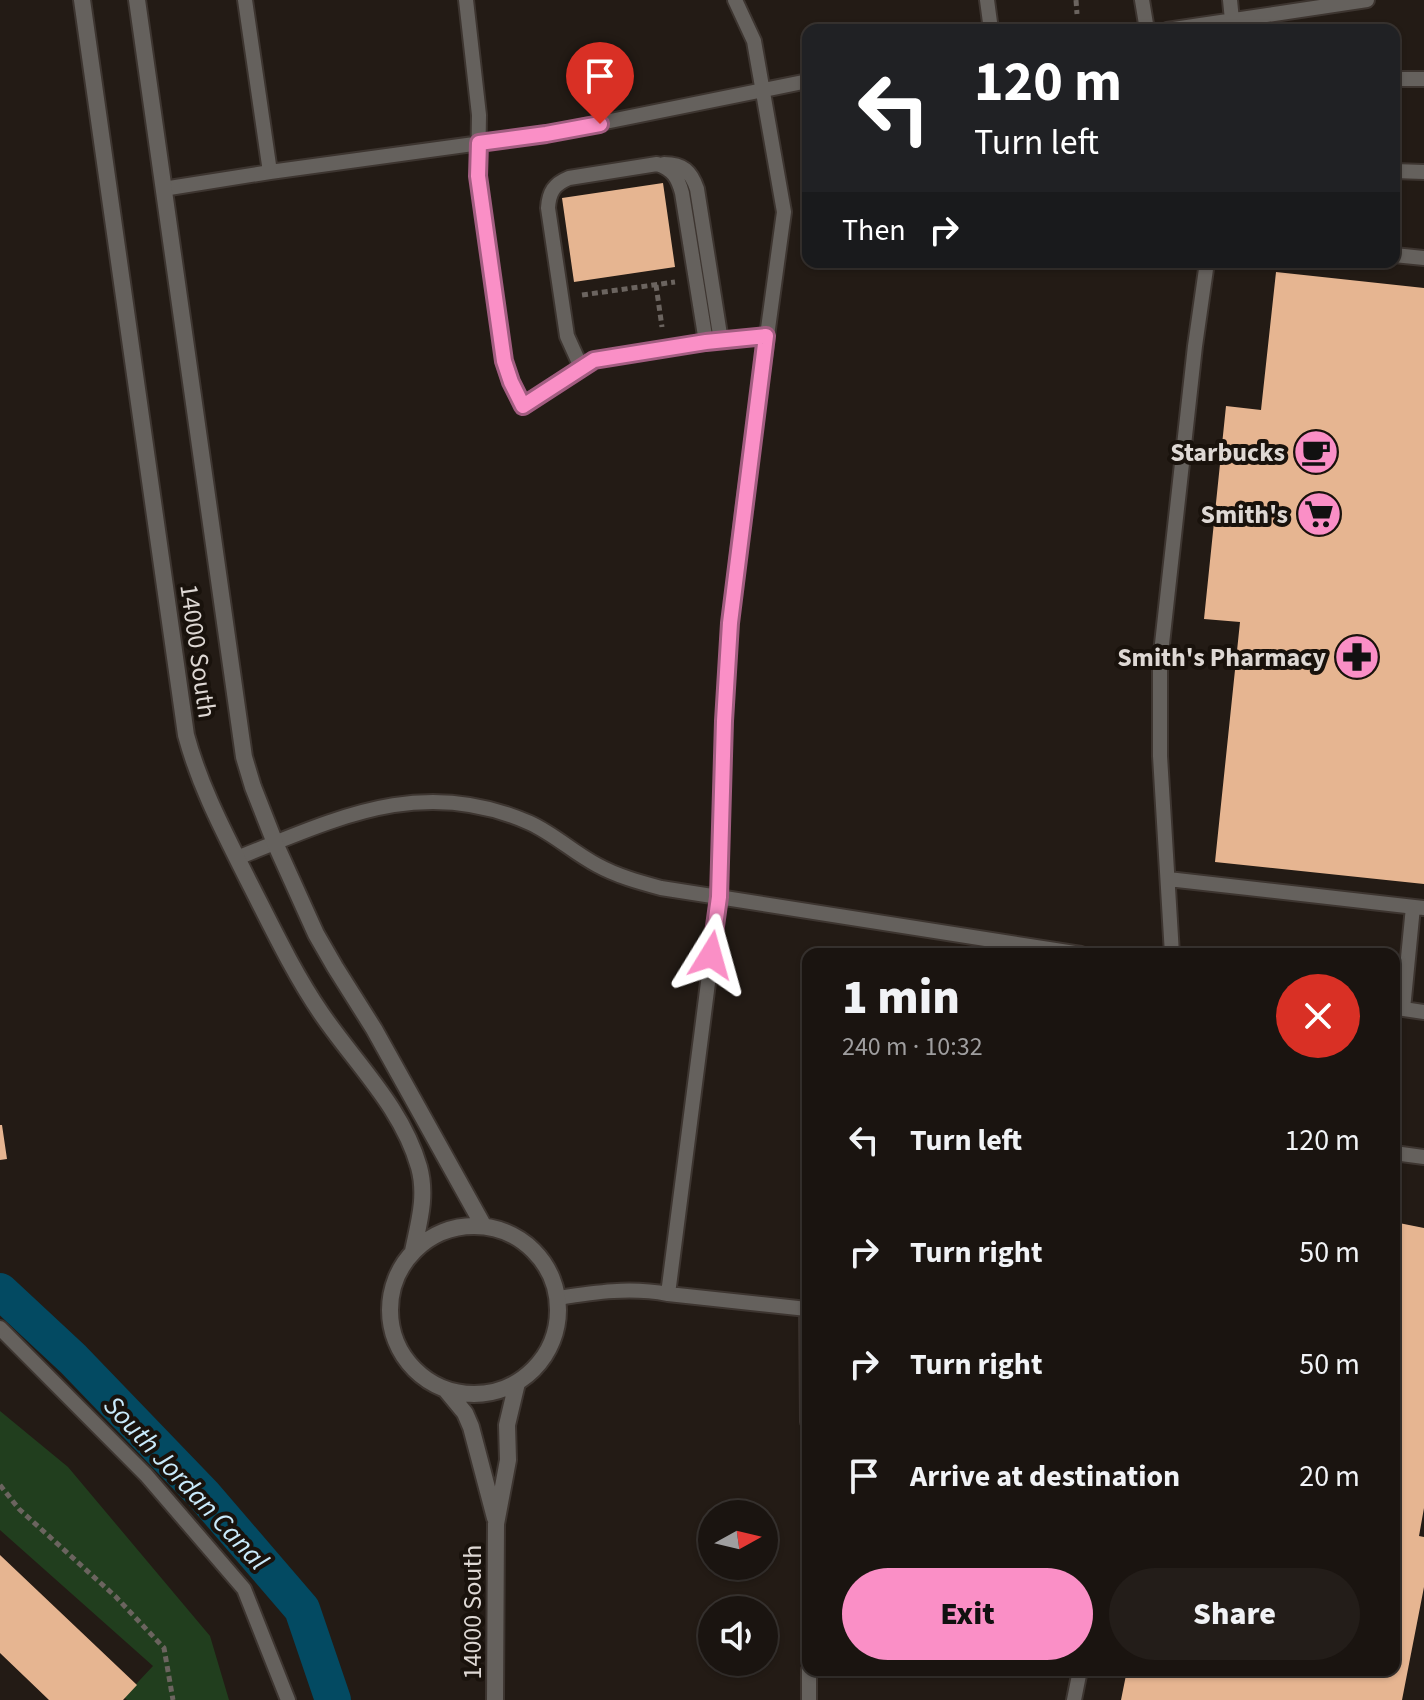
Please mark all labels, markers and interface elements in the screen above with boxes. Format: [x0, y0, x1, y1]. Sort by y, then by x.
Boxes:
pin [566, 42, 634, 124]
text: 120 m [974, 43, 1122, 122]
icon: arrive [578, 54, 622, 98]
icon: left [842, 56, 946, 160]
text: Turn left [974, 117, 1099, 168]
icon: right [922, 208, 966, 252]
text: Then [842, 209, 906, 252]
cafe icon: Starbucks [1292, 428, 1340, 476]
place label: Starbucks [1170, 434, 1285, 471]
supermarket icon: Smith's [1295, 490, 1343, 538]
place label: Smith's [1200, 496, 1288, 533]
street label: 14000 South [170, 582, 226, 720]
pharmacy icon: Smith's Pharmacy [1333, 633, 1381, 681]
place label: Smith's Pharmacy [1117, 639, 1326, 676]
position arrow [669, 913, 753, 997]
text: 1 min [842, 964, 960, 1032]
button: close [1276, 974, 1360, 1058]
text: 240 m · 10:32 [842, 1028, 983, 1065]
icon: left [842, 1118, 886, 1162]
text: Turn left [910, 1119, 1022, 1162]
text: 120 m [1284, 1119, 1360, 1162]
icon: right [842, 1230, 886, 1274]
text: Turn right [910, 1231, 1042, 1274]
text: 50 m [1299, 1231, 1360, 1274]
icon: right [842, 1342, 886, 1386]
text: Turn right [910, 1343, 1042, 1386]
text: 50 m [1299, 1343, 1360, 1386]
water label: South Jordan Canal [94, 1387, 278, 1579]
icon: arrive [842, 1454, 886, 1498]
text: Arrive at destination [910, 1455, 1180, 1498]
text: 20 m [1299, 1455, 1360, 1498]
north arrow [698, 1500, 778, 1580]
map controls [698, 1500, 778, 1676]
street label: 14000 South [454, 1545, 491, 1679]
button: Exit [842, 1568, 1093, 1660]
button: Share [1109, 1568, 1360, 1660]
button: sound [698, 1596, 778, 1676]

